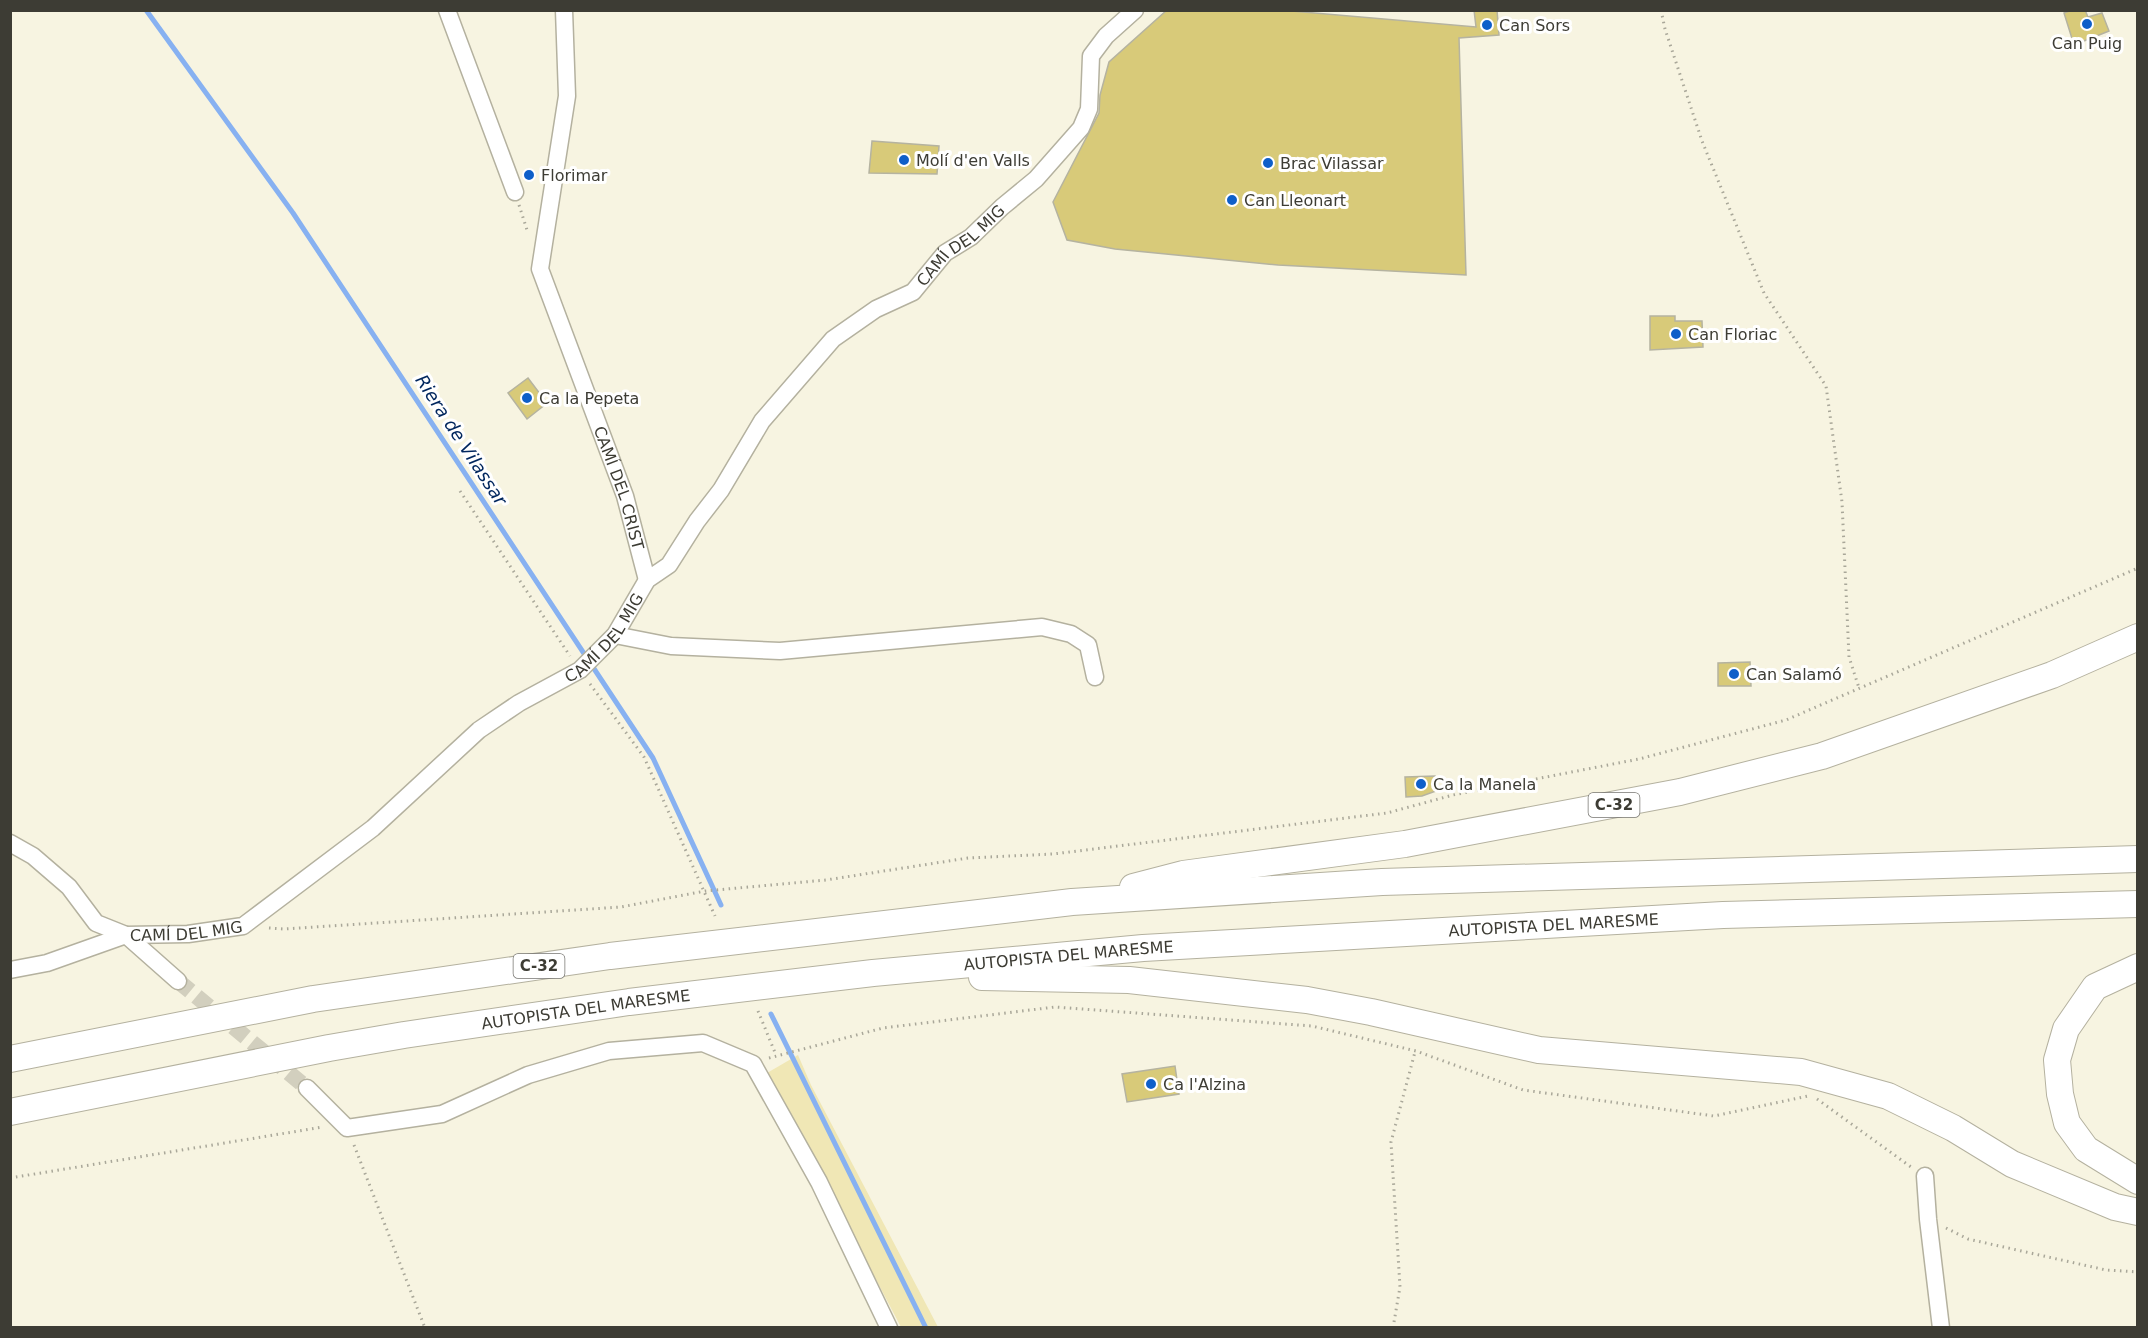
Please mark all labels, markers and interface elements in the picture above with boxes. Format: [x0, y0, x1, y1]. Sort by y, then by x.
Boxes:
place label: Can Sors [1499, 16, 1570, 35]
marker: Can Puig [2080, 17, 2094, 31]
marker: Can Sors [1480, 18, 1494, 32]
place label: Can Puig [2052, 34, 2122, 53]
place label: Molí d'en Valls [916, 151, 1030, 170]
marker: Molí d'en Valls [897, 153, 911, 167]
place label: Brac Vilassar [1280, 154, 1384, 173]
marker: Brac Vilassar [1261, 156, 1275, 170]
place label: Florimar [541, 166, 608, 185]
marker: Florimar [522, 168, 536, 182]
place label: Can Lleonart [1244, 191, 1346, 210]
marker: Can Lleonart [1225, 193, 1239, 207]
street label: CAMÍ DEL MIG [913, 201, 1009, 290]
place label: Can Floriac [1688, 325, 1777, 344]
marker: Can Floriac [1669, 327, 1683, 341]
water label: Riera de Vilassar [411, 370, 512, 510]
place label: Ca la Pepeta [539, 389, 639, 408]
marker: Ca la Pepeta [520, 391, 534, 405]
street label: CAMÍ DEL CRIST [590, 423, 648, 552]
street label: CAMÍ DEL MIG [561, 590, 647, 687]
place label: Can Salamó [1746, 665, 1842, 684]
marker: Can Salamó [1727, 667, 1741, 681]
place label: Ca la Manela [1433, 775, 1536, 794]
marker: Ca la Manela [1414, 777, 1428, 791]
road number: C-32 [1588, 793, 1640, 817]
street label: AUTOPISTA DEL MARESME [1448, 910, 1659, 941]
street label: CAMÍ DEL MIG [130, 917, 244, 945]
street label: AUTOPISTA DEL MARESME [963, 937, 1174, 975]
road number: C-32 [514, 954, 564, 978]
street label: AUTOPISTA DEL MARESME [480, 986, 691, 1034]
place label: Ca l'Alzina [1163, 1075, 1246, 1094]
marker: Ca l'Alzina [1144, 1077, 1158, 1091]

